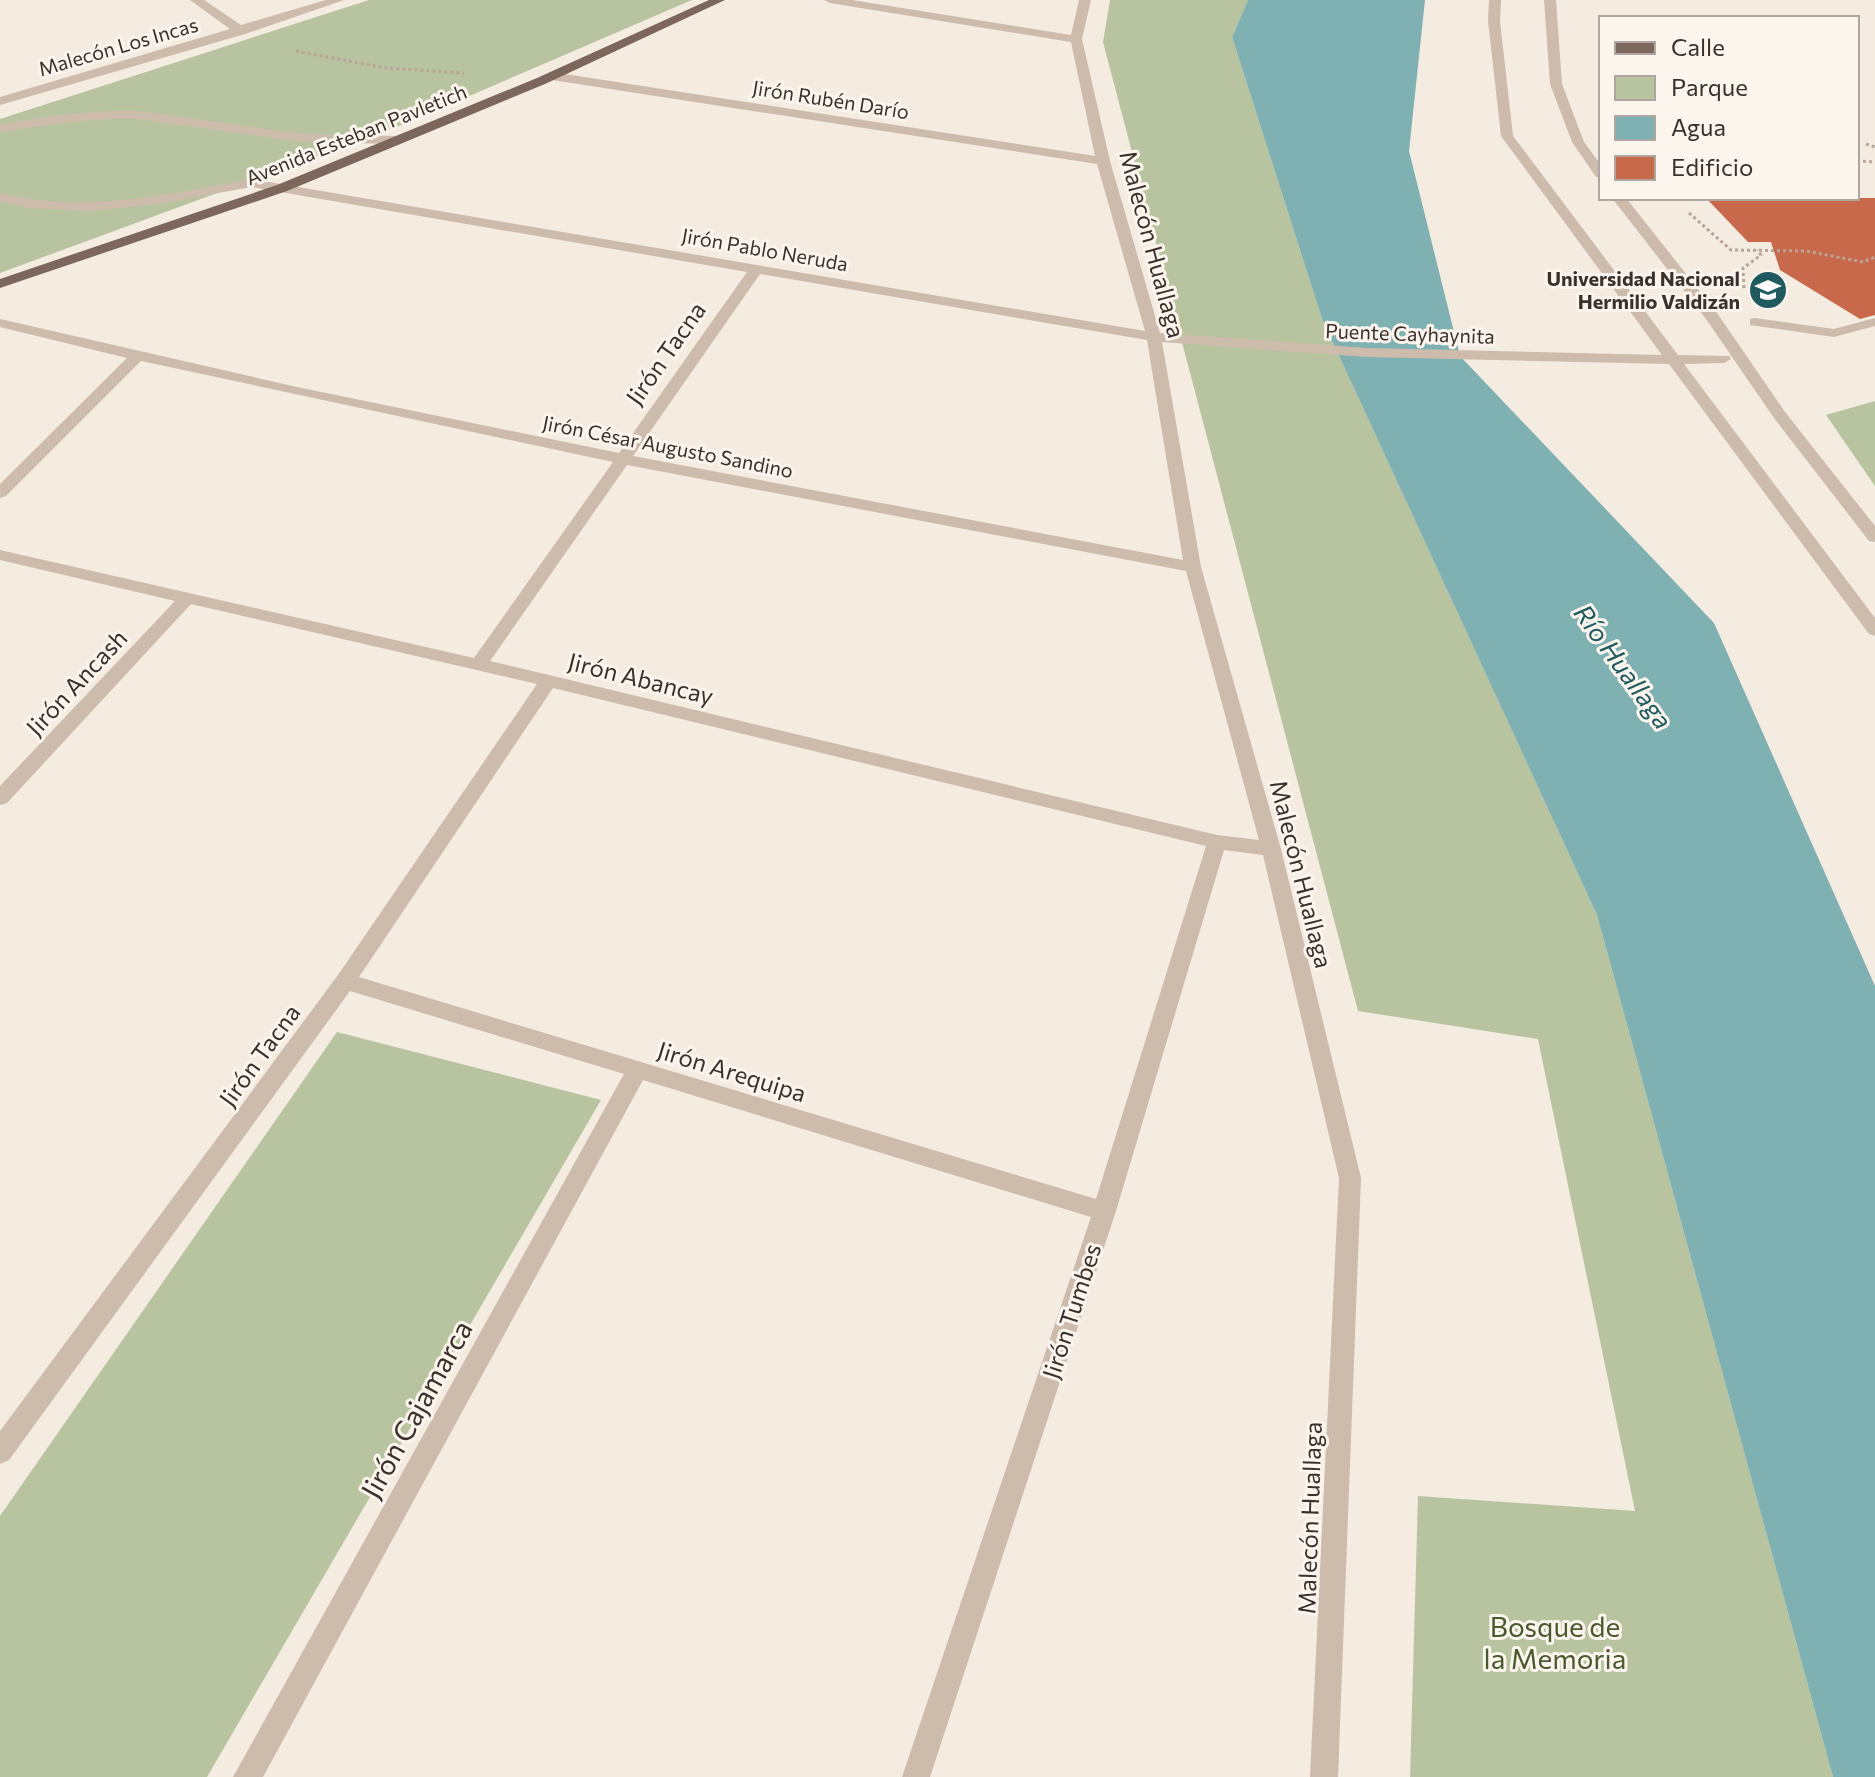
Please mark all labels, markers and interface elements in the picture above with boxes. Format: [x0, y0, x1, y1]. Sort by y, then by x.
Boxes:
street label: Malecón Los Incas [35, 12, 201, 80]
legend [1599, 16, 1859, 200]
text: Calle [1671, 32, 1725, 61]
text: Parque [1671, 72, 1748, 101]
street label: Jirón Rubén Darío [751, 75, 911, 123]
street label: Avenida Esteban Pavletich [242, 79, 470, 189]
text: Agua [1671, 112, 1726, 141]
street label: Malecón Huallaga [1114, 147, 1192, 341]
text: Edificio [1671, 152, 1753, 181]
street label: Jirón Pablo Neruda [680, 223, 850, 275]
place label: Universidad Nacional Hermilio Valdizán [1546, 266, 1740, 313]
school or university icon: Universidad Nacional Hermilio Valdizán [1747, 269, 1789, 311]
street label: Jirón Tacna [619, 296, 711, 410]
street label: Puente Cayhaynita [1325, 318, 1495, 348]
street label: Jirón César Augusto Sandino [541, 410, 795, 482]
water label: Río Huallaga [1568, 598, 1680, 734]
street label: Jirón Ancash [20, 623, 132, 741]
street label: Jirón Abancay [565, 646, 717, 710]
street label: Malecón Huallaga [1265, 777, 1339, 971]
street label: Jirón Tacna [212, 998, 306, 1112]
street label: Jirón Arequipa [654, 1035, 810, 1107]
street label: Jirón Tumbes [1035, 1240, 1107, 1382]
street label: Jirón Cajamarca [353, 1314, 479, 1504]
street label: Malecón Huallaga [1291, 1421, 1327, 1615]
park label: Bosque de la Memoria [1484, 1609, 1626, 1675]

